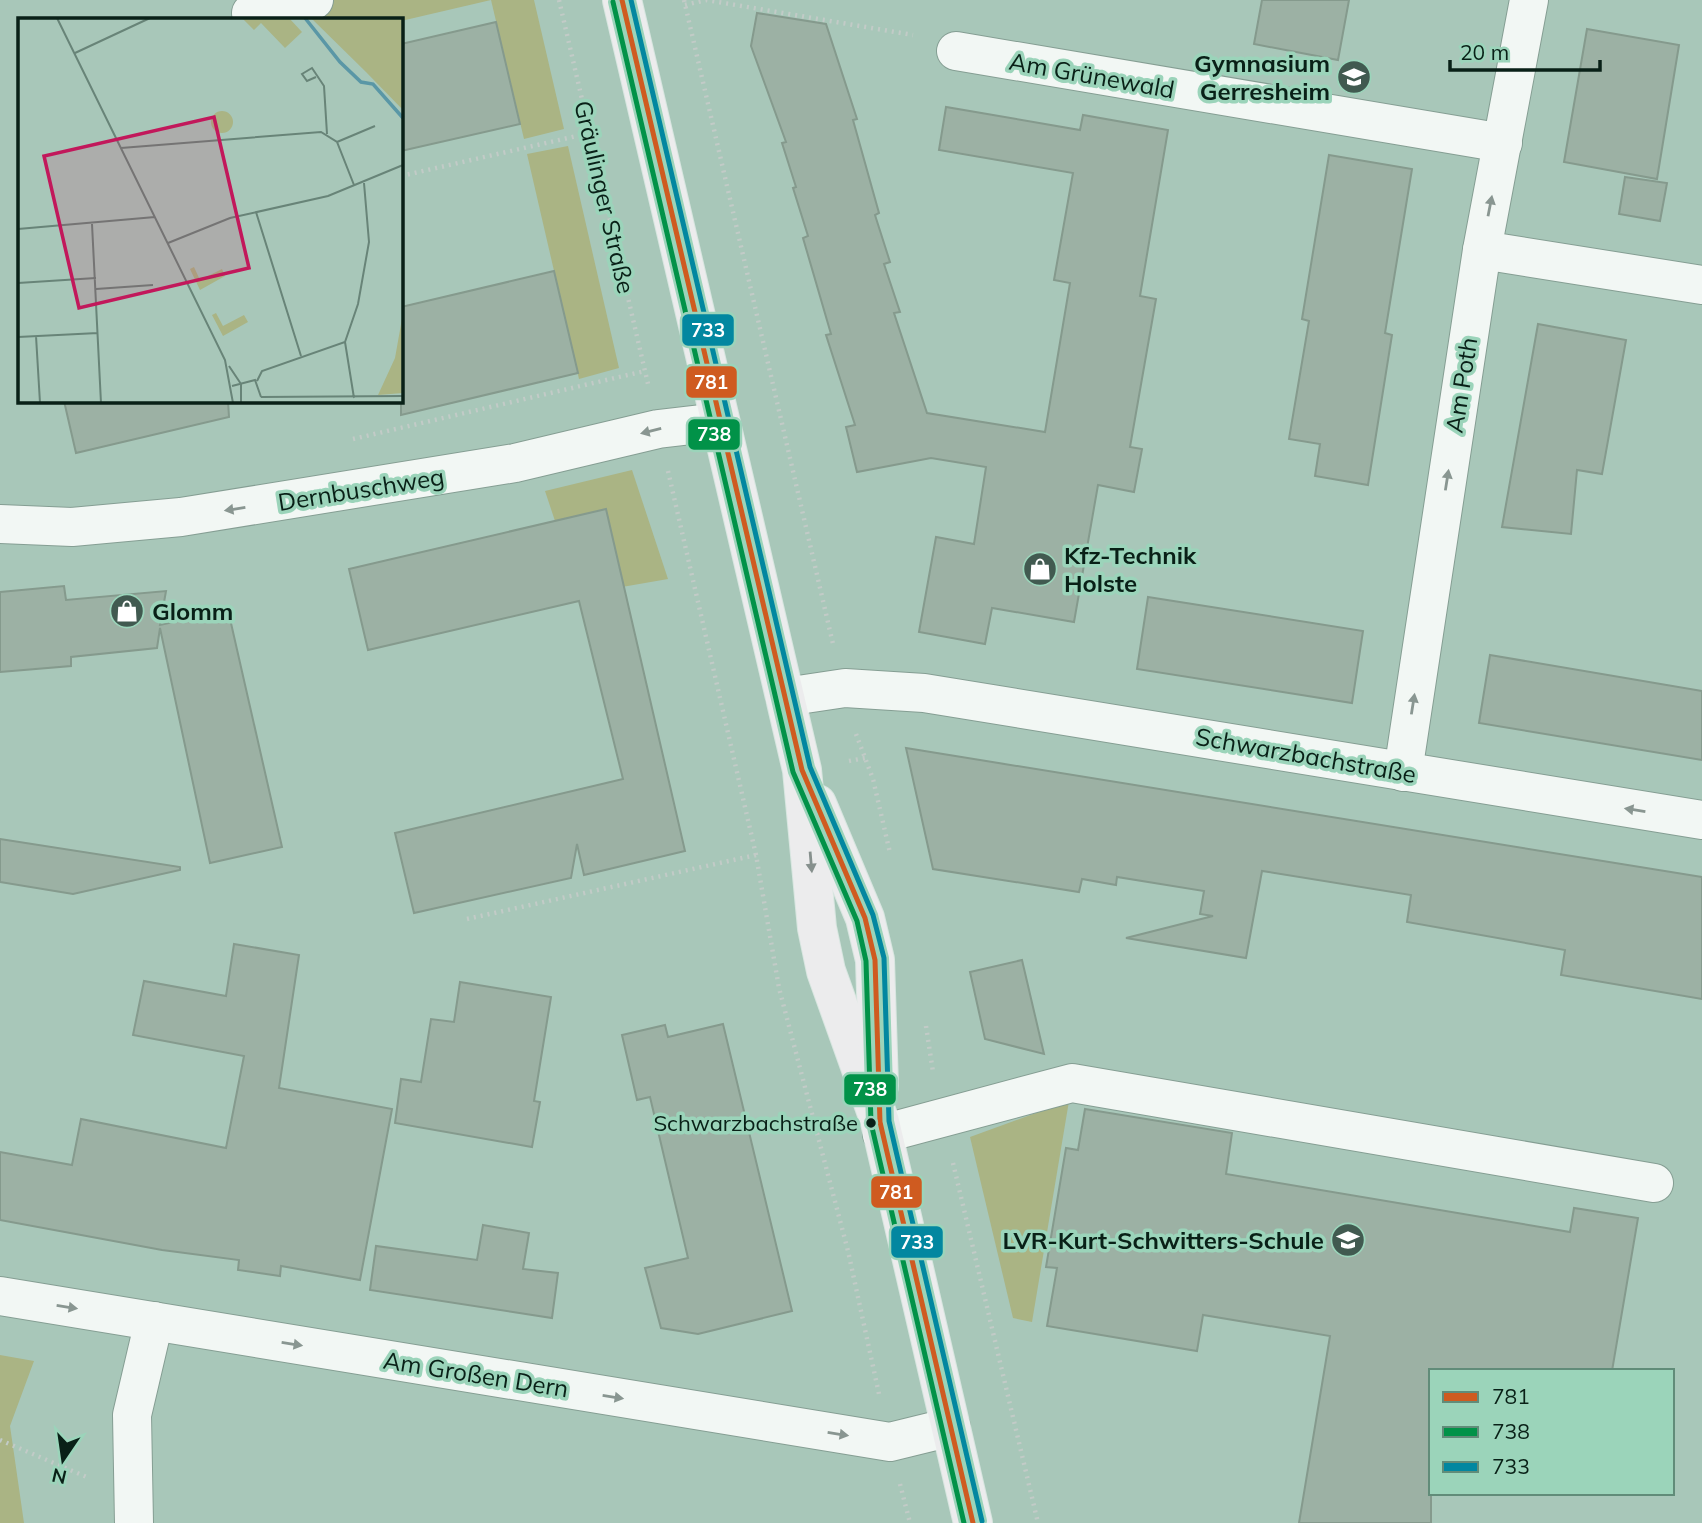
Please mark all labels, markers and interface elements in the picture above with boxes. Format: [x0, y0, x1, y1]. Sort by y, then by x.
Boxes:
inset map [18, 18, 402, 402]
scale bar [1450, 28, 1600, 72]
text: 20 m [1460, 39, 1509, 65]
street label: Am Grünewald [1007, 46, 1177, 104]
place label: Gymnasium Gerresheim [1194, 48, 1330, 106]
school or university icon: Gymnasium Gerresheim [1335, 58, 1373, 96]
street label: Gräulinger Straße [568, 98, 642, 296]
one-way arrow [1485, 195, 1496, 217]
line badge: 733 [681, 313, 735, 347]
text: 733 [691, 318, 725, 342]
street label: Am Poth [1439, 335, 1483, 435]
line badge: 781 [685, 365, 738, 399]
text: 781 [694, 370, 728, 394]
line badge: 738 [687, 418, 741, 451]
text: 738 [697, 422, 731, 446]
one-way arrow [639, 426, 661, 437]
street label: Dernbuschweg [276, 461, 446, 517]
one-way arrow [1442, 468, 1453, 490]
one-way arrow [224, 504, 246, 515]
place label: Kfz-Technik Holste [1064, 540, 1197, 598]
shop icon: Kfz-Technik Holste [1021, 550, 1059, 588]
shop icon: Glomm [108, 592, 146, 630]
place label: Glomm [152, 596, 233, 626]
one-way arrow [1408, 693, 1419, 715]
street label: Schwarzbachstraße [1193, 721, 1419, 789]
one-way arrow [1624, 804, 1646, 815]
one-way arrow [805, 851, 816, 873]
line badge: 738 [843, 1073, 897, 1106]
text: 738 [853, 1077, 887, 1101]
place label: Schwarzbachstraße [653, 1109, 858, 1137]
marker: Schwarzbachstraße [864, 1116, 878, 1130]
line badge: 781 [870, 1175, 923, 1209]
text: 781 [879, 1180, 913, 1204]
school or university icon: LVR-Kurt-Schwitters-Schule [1329, 1221, 1367, 1259]
line badge: 733 [890, 1225, 944, 1259]
place label: LVR-Kurt-Schwitters-Schule [1003, 1225, 1324, 1255]
text: 733 [900, 1230, 934, 1254]
one-way arrow [56, 1302, 78, 1313]
one-way arrow [281, 1339, 303, 1350]
street label: Am Großen Dern [381, 1345, 571, 1403]
legend [1429, 1369, 1674, 1495]
text: 781 [1492, 1383, 1530, 1409]
one-way arrow [602, 1392, 624, 1403]
text: 738 [1492, 1418, 1530, 1444]
north arrow [28, 1425, 98, 1495]
one-way arrow [827, 1429, 849, 1440]
text: 733 [1492, 1453, 1530, 1479]
text: N [49, 1463, 69, 1490]

